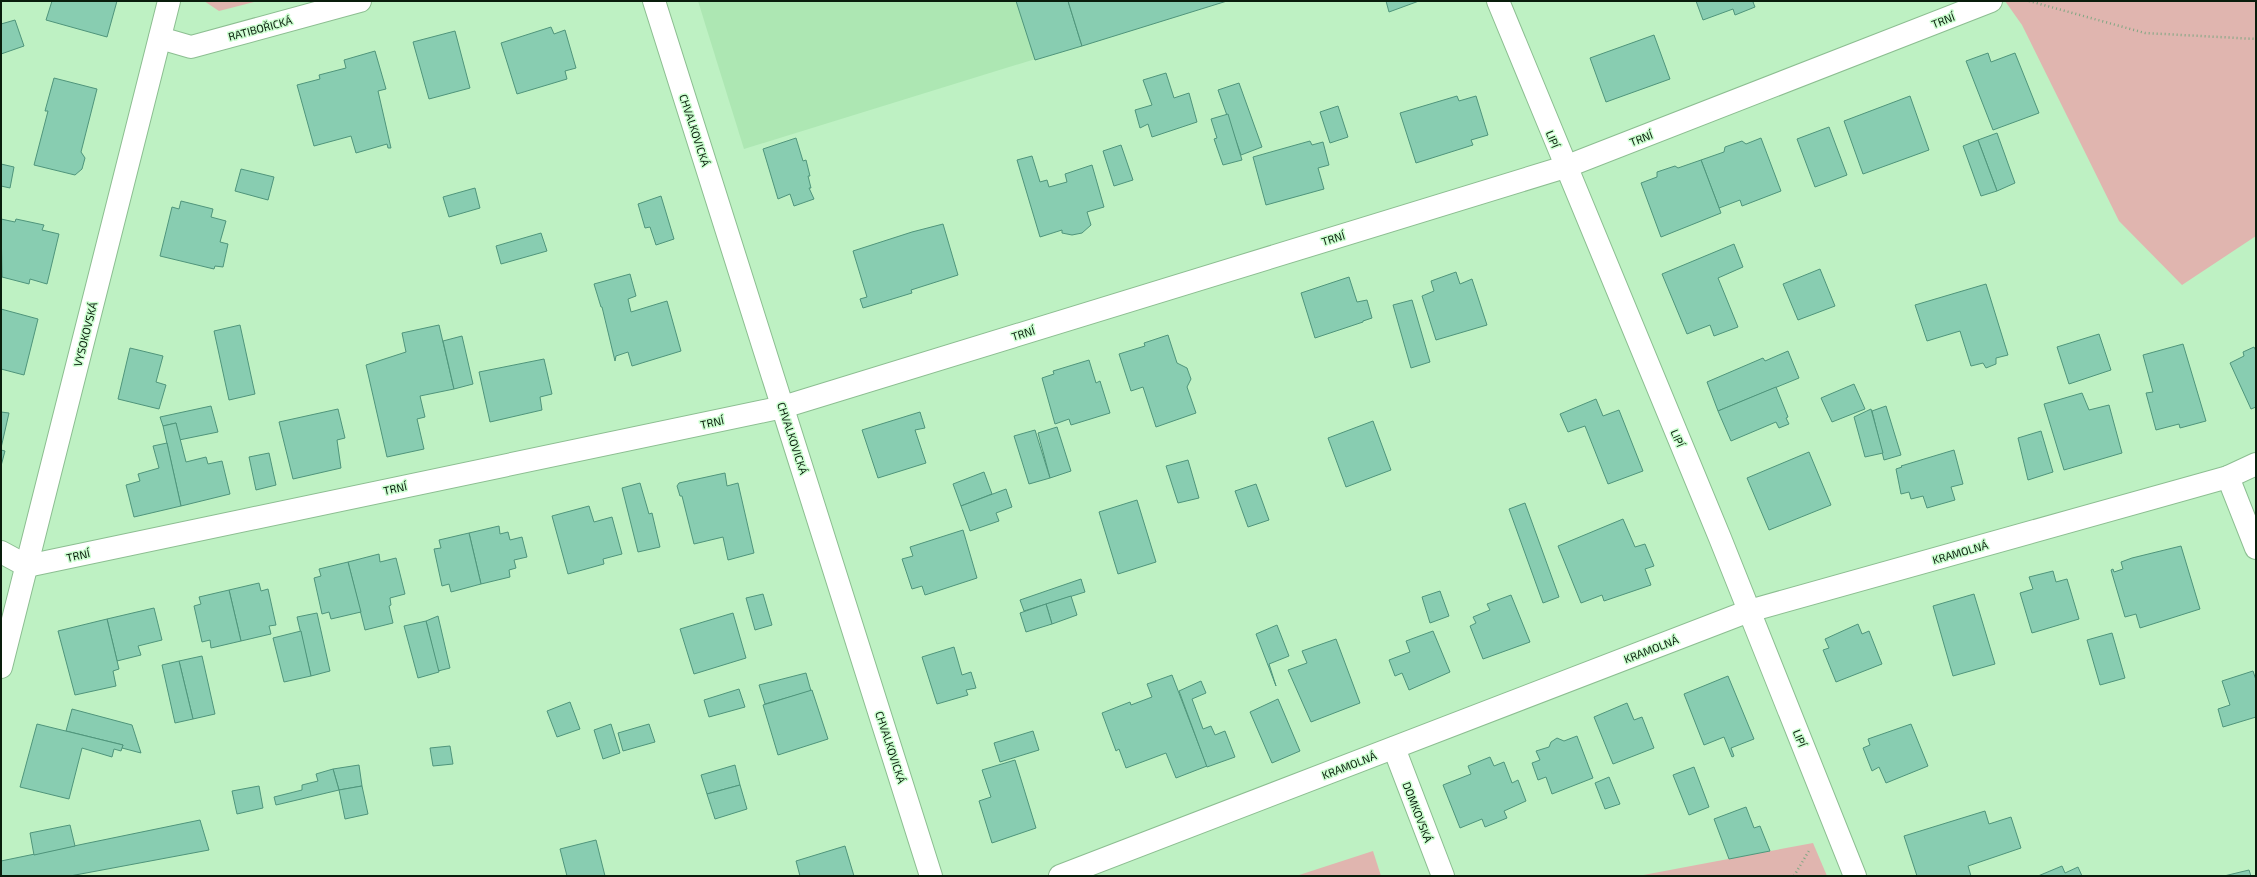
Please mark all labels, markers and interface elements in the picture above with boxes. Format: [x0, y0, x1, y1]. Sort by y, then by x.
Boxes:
street label: TRNÍ [1930, 9, 1957, 30]
street label: RATIBOŘICKÁ [227, 13, 294, 43]
street label: CHVALKOVICKÁ [677, 92, 713, 168]
street label: TRNÍ [1628, 127, 1655, 148]
street label: LIPÍ [1544, 128, 1563, 151]
street label: TRNÍ [1320, 228, 1347, 248]
street label: VYSOKOVSKÁ [71, 300, 99, 368]
street label: TRNÍ [1010, 323, 1037, 343]
street label: CHVALKOVICKÁ [775, 400, 811, 476]
street label: TRNÍ [699, 413, 726, 431]
street label: LIPÍ [1669, 427, 1688, 450]
street label: TRNÍ [382, 479, 409, 497]
street label: KRAMOLNÁ [1931, 538, 1990, 566]
street label: TRNÍ [65, 546, 92, 564]
street label: KRAMOLNÁ [1622, 633, 1680, 665]
street label: CHVALKOVICKÁ [873, 709, 909, 785]
street label: LIPÍ [1791, 727, 1810, 750]
street label: KRAMOLNÁ [1320, 749, 1378, 781]
street label: DOMKOVSKÁ [1400, 780, 1436, 844]

